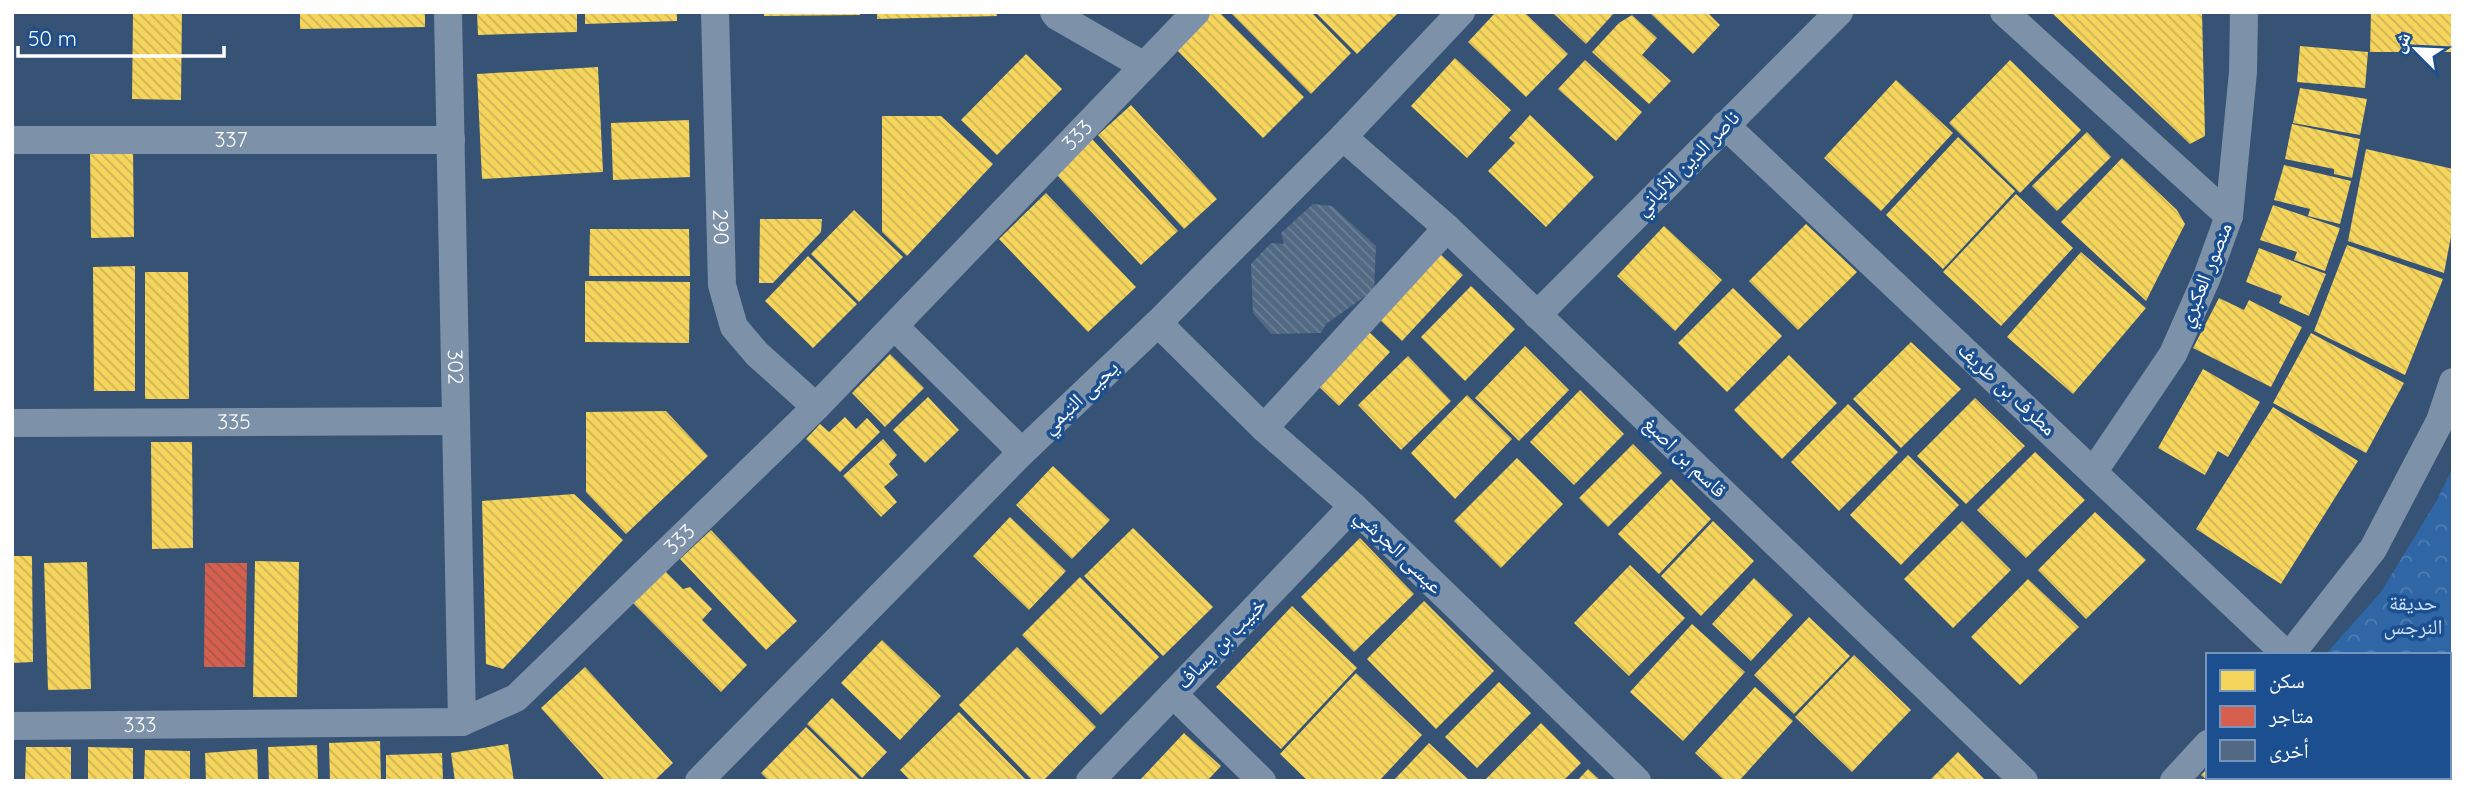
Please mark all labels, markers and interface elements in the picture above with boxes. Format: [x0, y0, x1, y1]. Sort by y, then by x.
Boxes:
scale bar [18, 14, 224, 58]
north arrow [2381, 14, 2451, 84]
text: 50 m [28, 25, 77, 51]
text: ش [2385, 28, 2416, 56]
street label: ناصر الدين الألباني [1628, 104, 1747, 223]
street label: 333 [1056, 114, 1097, 156]
street label: 337 [215, 126, 248, 152]
street label: 290 [708, 209, 735, 245]
street label: منصور العكبري [2171, 218, 2241, 333]
street label: مطرف بن طريف [1952, 336, 2062, 441]
street label: 302 [443, 349, 469, 385]
street label: يحيى التيمي [1035, 354, 1126, 442]
street label: 335 [217, 408, 251, 434]
street label: قاسم بن اصبغ [1637, 410, 1733, 504]
street label: عيسى الجرشي [1347, 502, 1449, 602]
street label: 333 [658, 518, 700, 559]
park label: حديقة النرجس [2384, 589, 2442, 640]
street label: خبيب بن يساف [1170, 591, 1271, 694]
legend [2206, 653, 2451, 779]
text: سكن [2269, 667, 2305, 694]
text: متاجر [2268, 702, 2313, 728]
street label: 333 [123, 711, 157, 737]
text: أخرى [2269, 737, 2309, 763]

